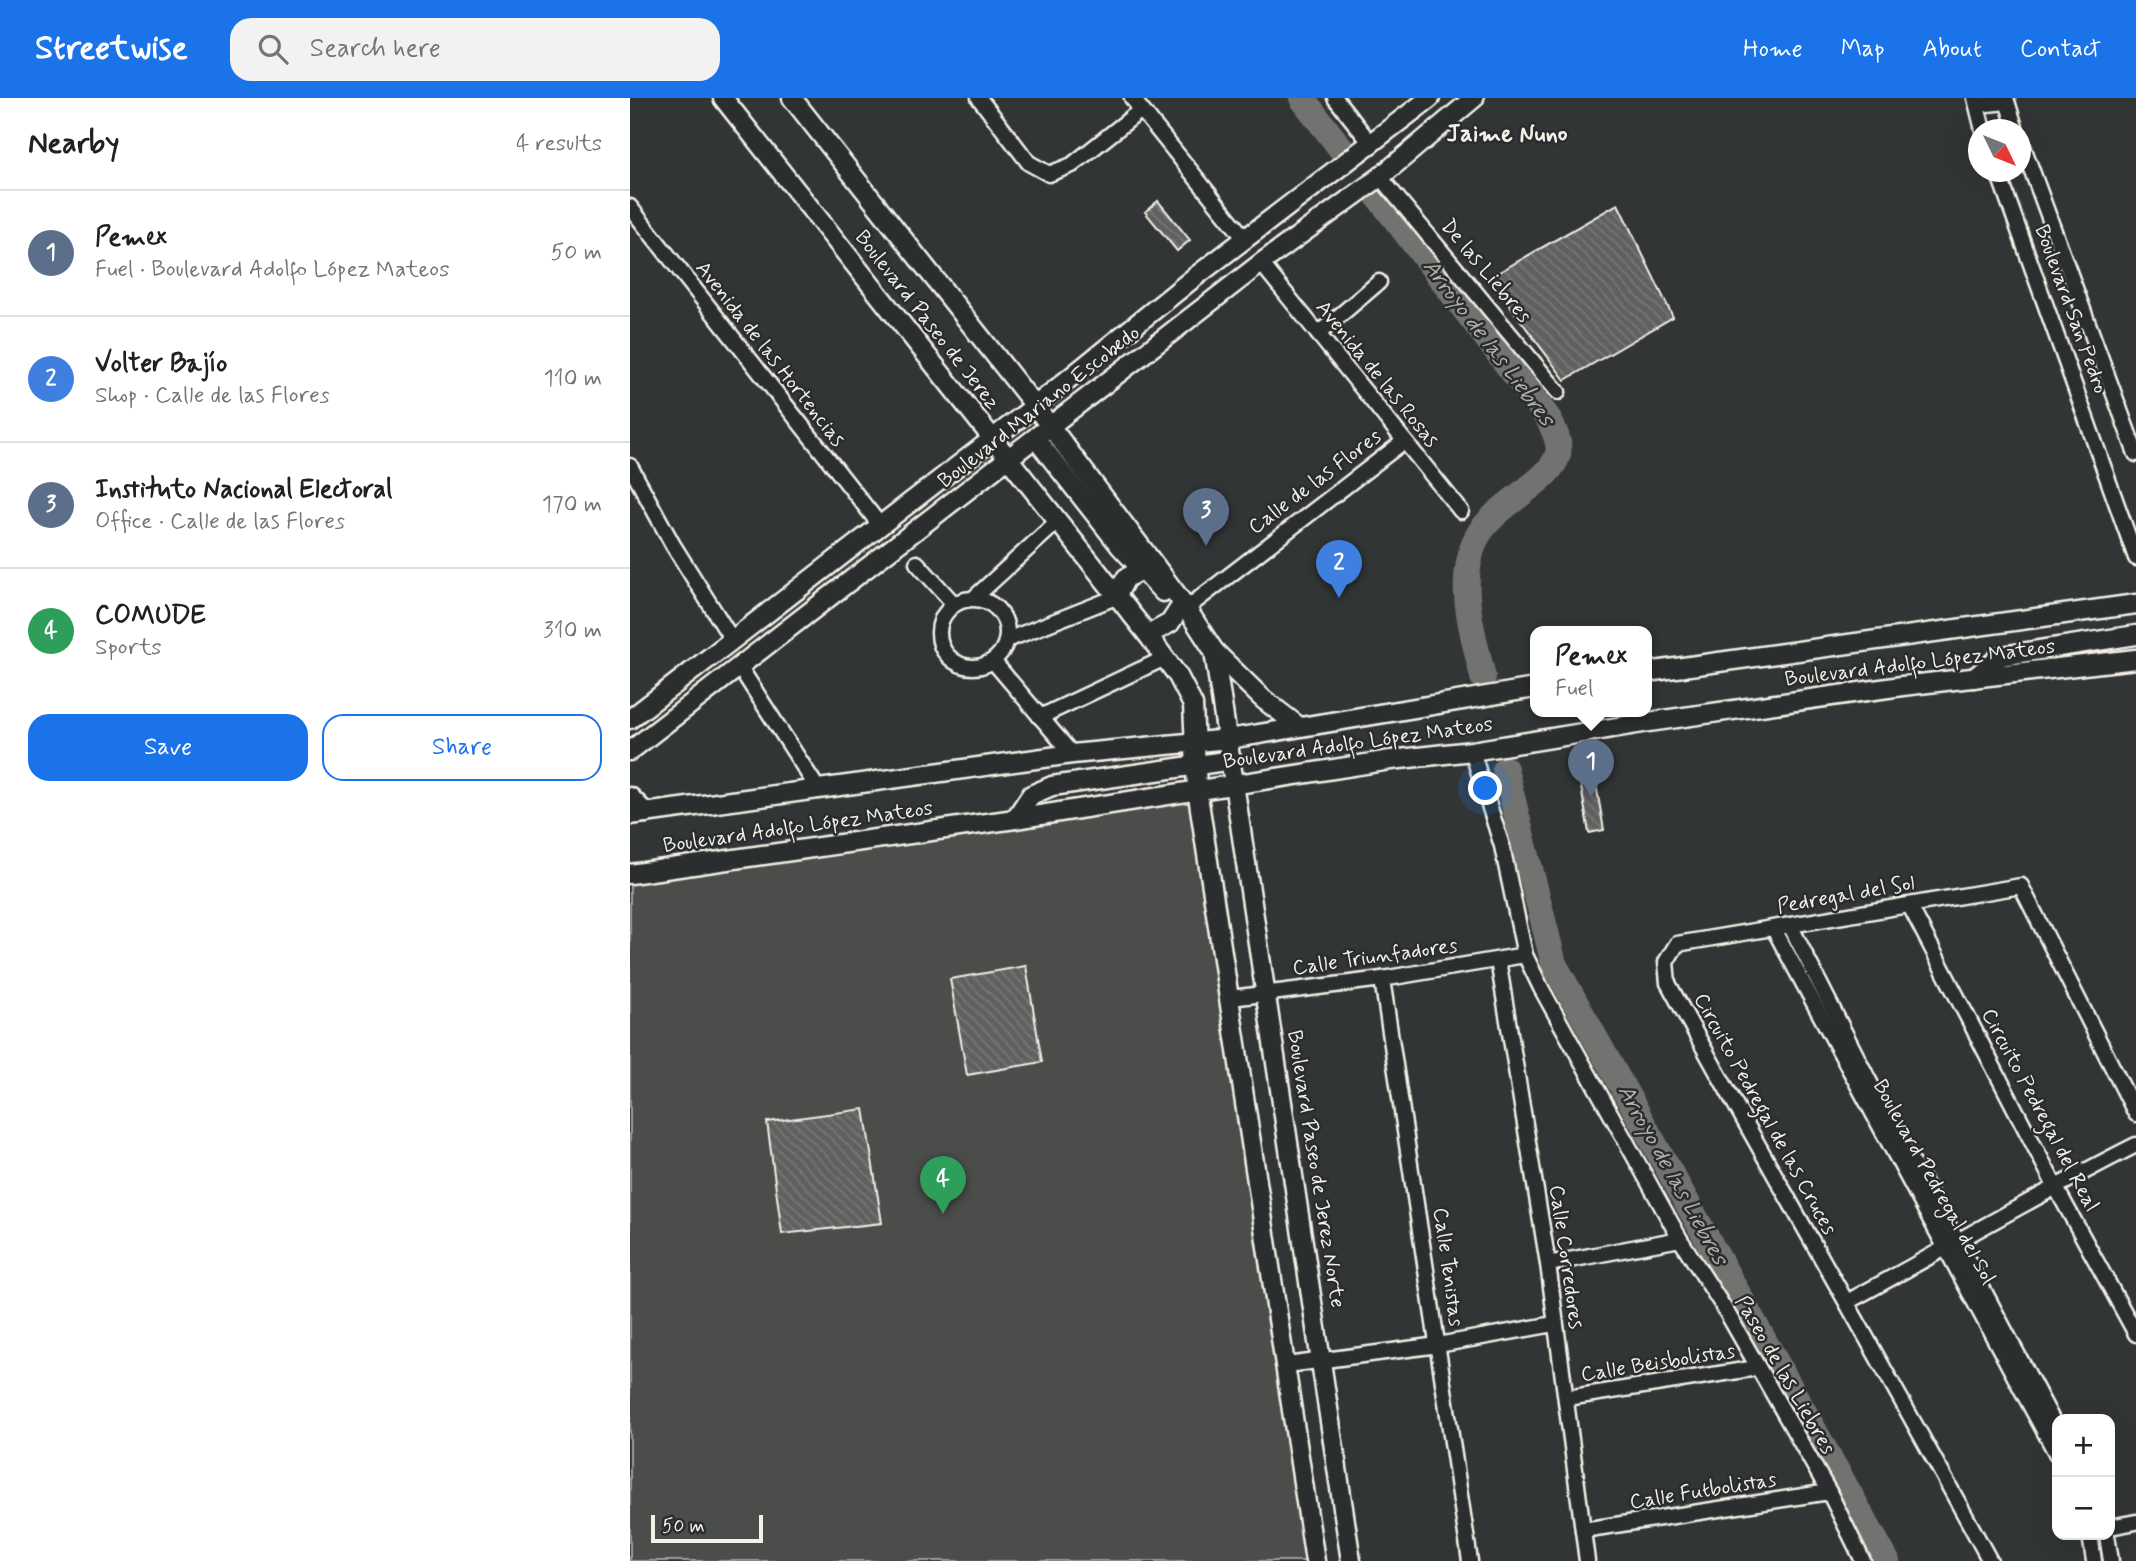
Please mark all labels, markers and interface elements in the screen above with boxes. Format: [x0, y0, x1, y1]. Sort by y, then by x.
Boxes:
search box [230, 18, 720, 81]
text: Streetwise [35, 27, 188, 71]
icon: search [254, 30, 292, 68]
text: Search here [310, 32, 441, 66]
text: Home [1743, 34, 1803, 65]
text: Map [1841, 34, 1885, 65]
text: About [1923, 34, 1982, 65]
text: Contact [2020, 34, 2101, 65]
district label: Jaime Nuno [1446, 119, 1568, 150]
north arrow [1968, 119, 2031, 182]
text: Nearby [28, 124, 119, 163]
text: 4 results [516, 129, 602, 159]
street label: De las Liebres [1434, 213, 1538, 329]
text: Pemex [95, 221, 167, 255]
street label: Boulevard San Pedro [2027, 221, 2115, 397]
street label: Boulevard Paseo de Jerez [848, 224, 1006, 416]
text: 1 [46, 238, 56, 268]
text: 50 m [551, 238, 602, 268]
water label: Arroyo de las Liebres [1415, 253, 1562, 435]
text: Fuel · Boulevard Adolfo López Mateos [95, 255, 449, 285]
street label: Avenida de las Hortencias [689, 255, 851, 453]
street label: Avenida de las Rosas [1309, 295, 1445, 453]
street label: Boulevard Mariano Escobedo [932, 319, 1146, 495]
text: Volter Bajío [95, 347, 227, 381]
text: 2 [45, 364, 57, 394]
text: 110 m [543, 364, 602, 394]
text: Shop · Calle de las Flores [95, 381, 330, 411]
street label: Calle de las Flores [1243, 423, 1387, 541]
text: Instituto Nacional Electoral [95, 473, 392, 507]
pin: 3 [1183, 488, 1229, 546]
text: 3 [46, 490, 56, 520]
text: 170 m [542, 490, 602, 520]
text: Office · Calle de las Flores [95, 507, 345, 537]
pin: 2 [1316, 540, 1362, 598]
text: COMUDE [95, 599, 206, 633]
text: 4 [44, 616, 58, 646]
text: 310 m [543, 616, 602, 646]
popup [1530, 626, 1652, 717]
text: Sports [95, 633, 162, 663]
street label: Boulevard Adolfo López Mateos [1783, 633, 2057, 695]
text: Pemex [1555, 640, 1627, 674]
text: Fuel [1555, 674, 1594, 704]
street label: Boulevard Adolfo López Mateos [1221, 710, 1495, 778]
button: Save [28, 714, 308, 781]
button: Share [322, 714, 602, 781]
pin: 1 [1568, 739, 1614, 797]
your location [1468, 771, 1502, 805]
street label: Boulevard Adolfo López Mateos [661, 794, 935, 862]
street label: Pedregal del Sol [1775, 869, 1917, 921]
street label: Calle Triunfadores [1291, 932, 1459, 982]
street label: Circuito Pedregal de las Cruces [1685, 988, 1843, 1241]
street label: Circuito Pedregal del Real [1973, 1003, 2105, 1217]
street label: Boulevard Paseo de Jerez Norte [1280, 1028, 1352, 1310]
street label: Boulevard Pedregal del Sol [1865, 1074, 2002, 1290]
water label: Arroyo de las Liebres [1610, 1079, 1735, 1273]
pin: 4 [920, 1156, 966, 1214]
street label: Calle Corredores [1542, 1183, 1590, 1331]
street label: Calle Tenistas [1426, 1206, 1470, 1328]
street label: Paseo de las Liebres [1728, 1290, 1842, 1460]
street label: Calle Beisbolistas [1579, 1337, 1737, 1389]
map controls [2052, 1414, 2115, 1540]
button: + [2052, 1414, 2115, 1477]
street label: Calle Futbolistas [1628, 1466, 1778, 1516]
button: − [2052, 1477, 2115, 1540]
scale bar [651, 1512, 763, 1544]
text: 50 m [662, 1514, 705, 1539]

